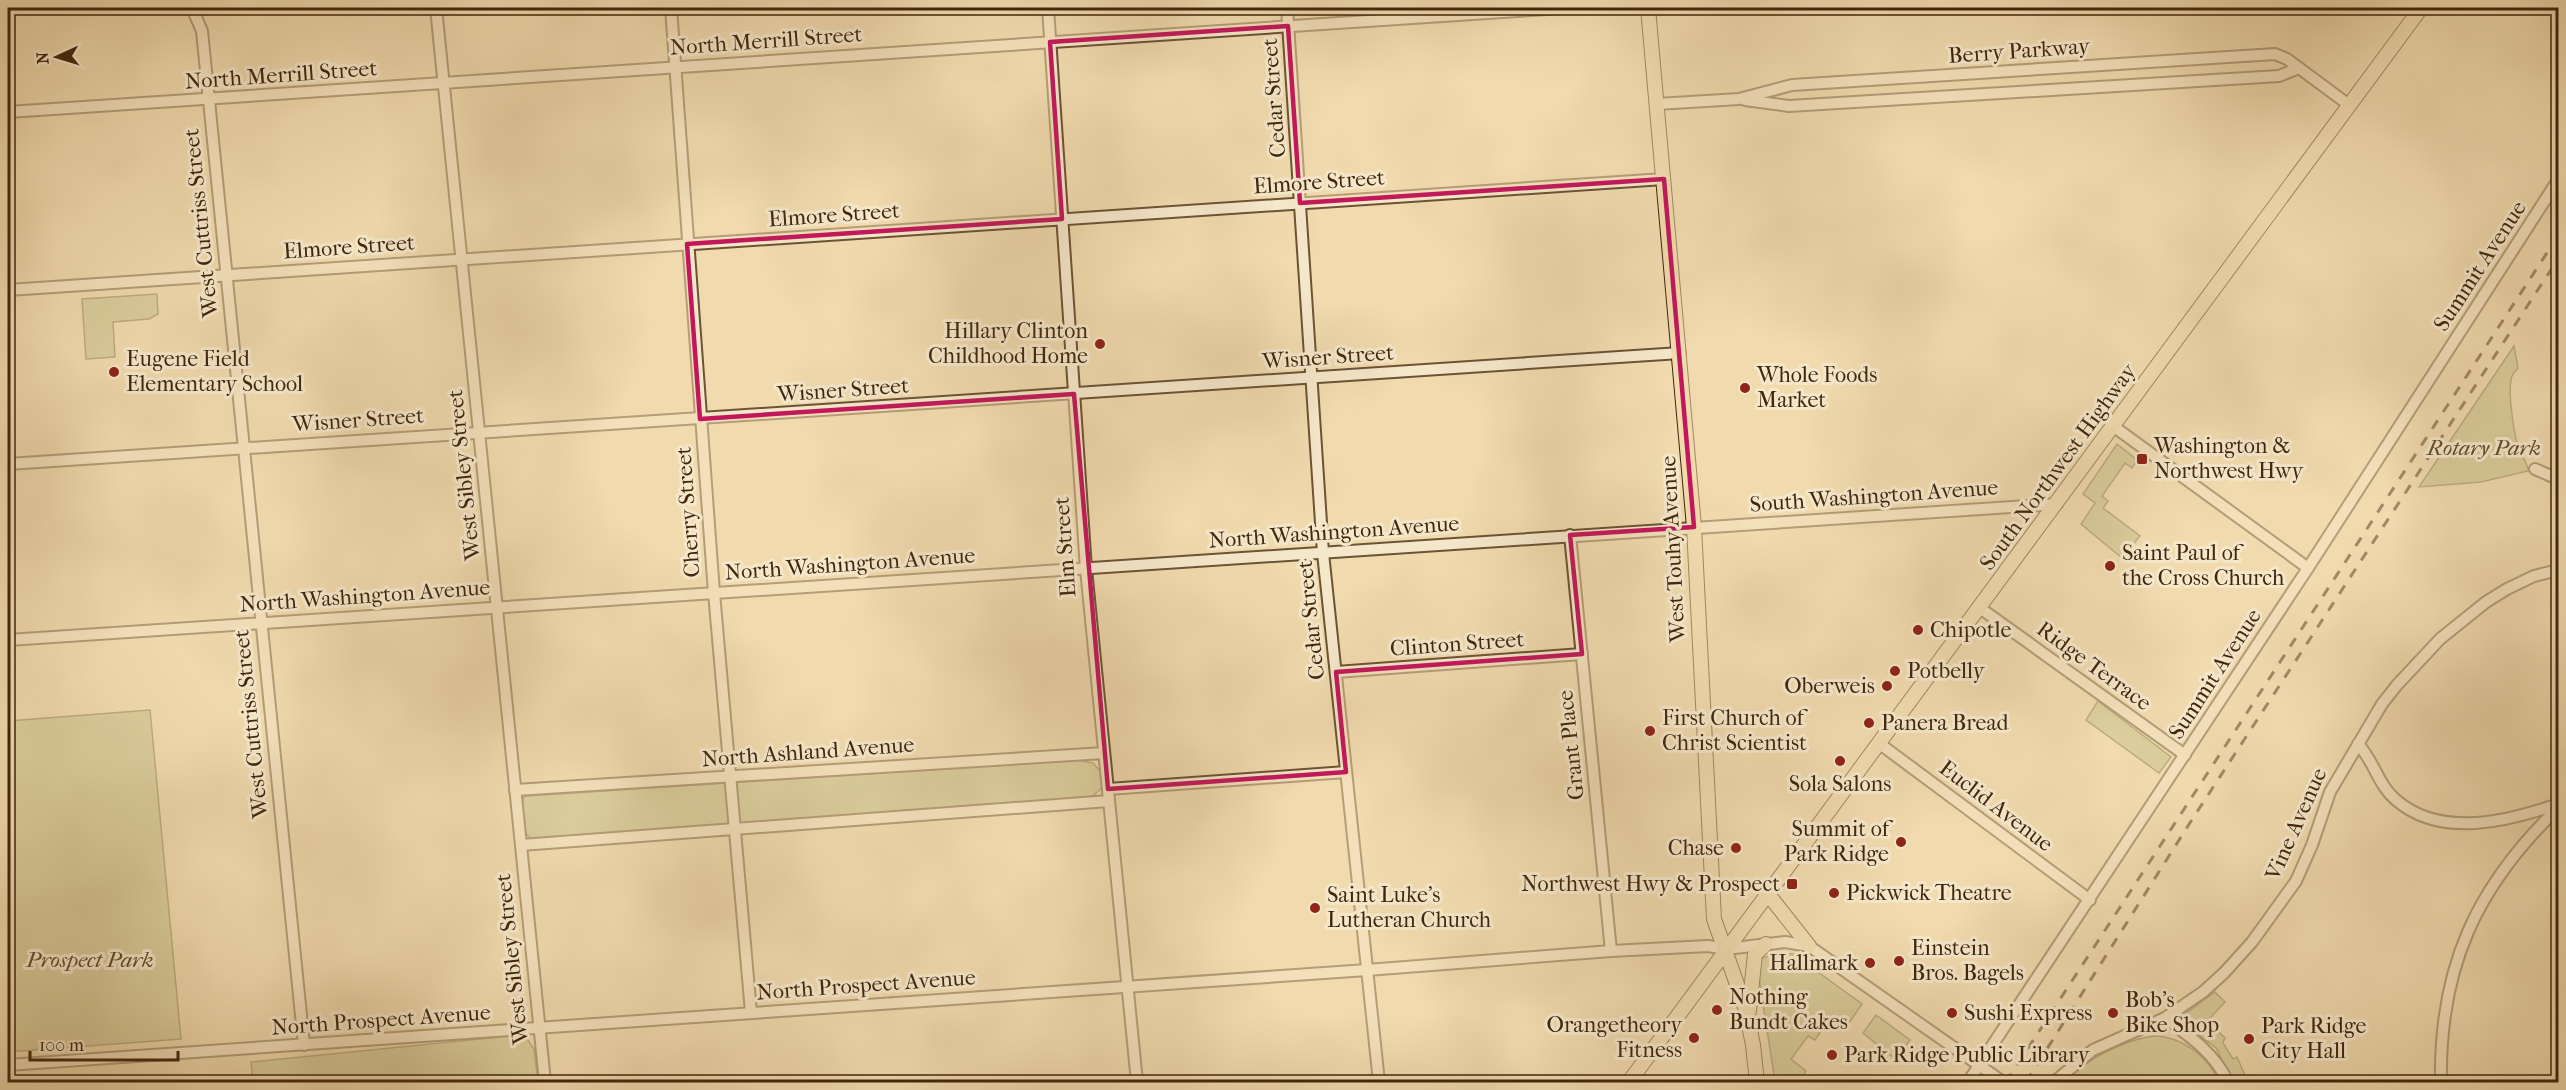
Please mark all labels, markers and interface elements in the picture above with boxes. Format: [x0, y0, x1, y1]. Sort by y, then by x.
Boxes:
street label: North Merrill Street [669, 21, 863, 61]
north arrow [27, 27, 87, 87]
street label: Berry Parkway [1947, 33, 2092, 69]
street label: Cedar Street [1257, 37, 1291, 159]
text: N [33, 50, 52, 65]
street label: North Merrill Street [184, 55, 378, 95]
street label: West Cuttriss Street [178, 127, 224, 320]
street label: Elmore Street [1252, 164, 1386, 200]
street label: Summit Avenue [2428, 196, 2532, 336]
street label: Elmore Street [767, 197, 901, 233]
street label: Elmore Street [282, 229, 416, 265]
place label: Hillary Clinton Childhood Home [928, 318, 1088, 369]
marker: Hillary Clinton Childhood Home [1093, 337, 1107, 351]
street label: Wisner Street [1260, 339, 1395, 375]
place label: Eugene Field Elementary School [126, 346, 303, 397]
street label: South Northwest Highway [1974, 358, 2142, 575]
place label: Whole Foods Market [1756, 362, 1877, 413]
marker: Eugene Field Elementary School [107, 365, 121, 379]
street label: Wisner Street [775, 372, 910, 408]
marker: Whole Foods Market [1738, 381, 1752, 395]
street label: West Sibley Street [442, 388, 486, 563]
street label: Wisner Street [290, 402, 425, 438]
place label: Washington & Northwest Hwy [2153, 433, 2304, 484]
park label: Rotary Park [2425, 435, 2541, 461]
street label: Cherry Street [670, 446, 706, 578]
marker: Washington & Northwest Hwy [2135, 452, 2149, 466]
street label: West Touhy Avenue [1655, 455, 1691, 644]
street label: South Washington Avenue [1749, 474, 1999, 518]
street label: Elm Street [1049, 496, 1081, 598]
street label: North Washington Avenue [1208, 510, 1460, 554]
place label: Saint Paul of the Cross Church [2122, 540, 2285, 591]
street label: North Washington Avenue [724, 542, 976, 586]
street label: Cedar Street [1292, 559, 1330, 681]
marker: Saint Paul of the Cross Church [2103, 559, 2117, 573]
street label: North Washington Avenue [239, 574, 491, 618]
street label: Summit Avenue [2163, 604, 2267, 744]
street label: Ridge Terrace [2032, 616, 2156, 716]
place label: Chipotle [1930, 617, 2011, 643]
marker: Chipotle [1911, 623, 1925, 637]
street label: Clinton Street [1389, 626, 1525, 662]
street label: West Cuttriss Street [228, 628, 274, 821]
place label: Potbelly [1907, 658, 1986, 684]
marker: Potbelly [1888, 664, 1902, 678]
place label: Oberweis [1784, 673, 1875, 699]
marker: Oberweis [1880, 679, 1894, 693]
street label: Grant Place [1552, 689, 1590, 801]
place label: First Church of Christ Scientist [1662, 705, 1809, 756]
place label: Panera Bread [1881, 710, 2010, 736]
marker: Panera Bread [1862, 716, 1876, 730]
marker: First Church of Christ Scientist [1643, 724, 1657, 738]
street label: North Ashland Avenue [701, 732, 915, 772]
marker: Sola Salons [1833, 754, 1847, 768]
street label: Euclid Avenue [1934, 755, 2058, 857]
street label: Vine Avenue [2259, 764, 2332, 885]
place label: Sola Salons [1789, 771, 1891, 797]
place label: Summit of Park Ridge [1784, 816, 1894, 867]
place label: Chase [1668, 835, 1724, 861]
marker: Summit of Park Ridge [1894, 835, 1908, 849]
marker: Chase [1729, 841, 1743, 855]
place label: Northwest Hwy & Prospect [1521, 871, 1780, 897]
street label: West Sibley Street [490, 872, 534, 1047]
marker: Northwest Hwy & Prospect [1785, 877, 1799, 891]
place label: Pickwick Theatre [1846, 880, 2012, 906]
place label: Saint Luke's Lutheran Church [1327, 882, 1492, 933]
marker: Pickwick Theatre [1827, 886, 1841, 900]
marker: Saint Luke's Lutheran Church [1308, 901, 1322, 915]
place label: Einstein Bros. Bagels [1911, 935, 2024, 986]
park label: Prospect Park [25, 947, 154, 973]
place label: Hallmark [1769, 950, 1859, 976]
marker: Einstein Bros. Bagels [1892, 954, 1906, 968]
marker: Hallmark [1863, 956, 1877, 970]
street label: North Prospect Avenue [756, 964, 977, 1006]
place label: Nothing Bundt Cakes [1729, 984, 1848, 1035]
place label: Bob's Bike Shop [2125, 987, 2219, 1038]
street label: North Prospect Avenue [271, 999, 492, 1041]
place label: Sushi Express [1964, 1000, 2092, 1026]
marker: Nothing Bundt Cakes [1710, 1003, 1724, 1017]
marker: Sushi Express [1945, 1006, 1959, 1020]
marker: Bob's Bike Shop [2106, 1006, 2120, 1020]
place label: Orangetheory Fitness [1547, 1012, 1683, 1063]
place label: Park Ridge City Hall [2261, 1013, 2366, 1064]
scale bar [30, 1024, 178, 1062]
marker: Orangetheory Fitness [1687, 1031, 1701, 1045]
marker: Park Ridge City Hall [2242, 1032, 2256, 1046]
text: 100 m [39, 1035, 84, 1056]
place label: Park Ridge Public Library [1844, 1042, 2091, 1068]
marker: Park Ridge Public Library [1825, 1048, 1839, 1062]

